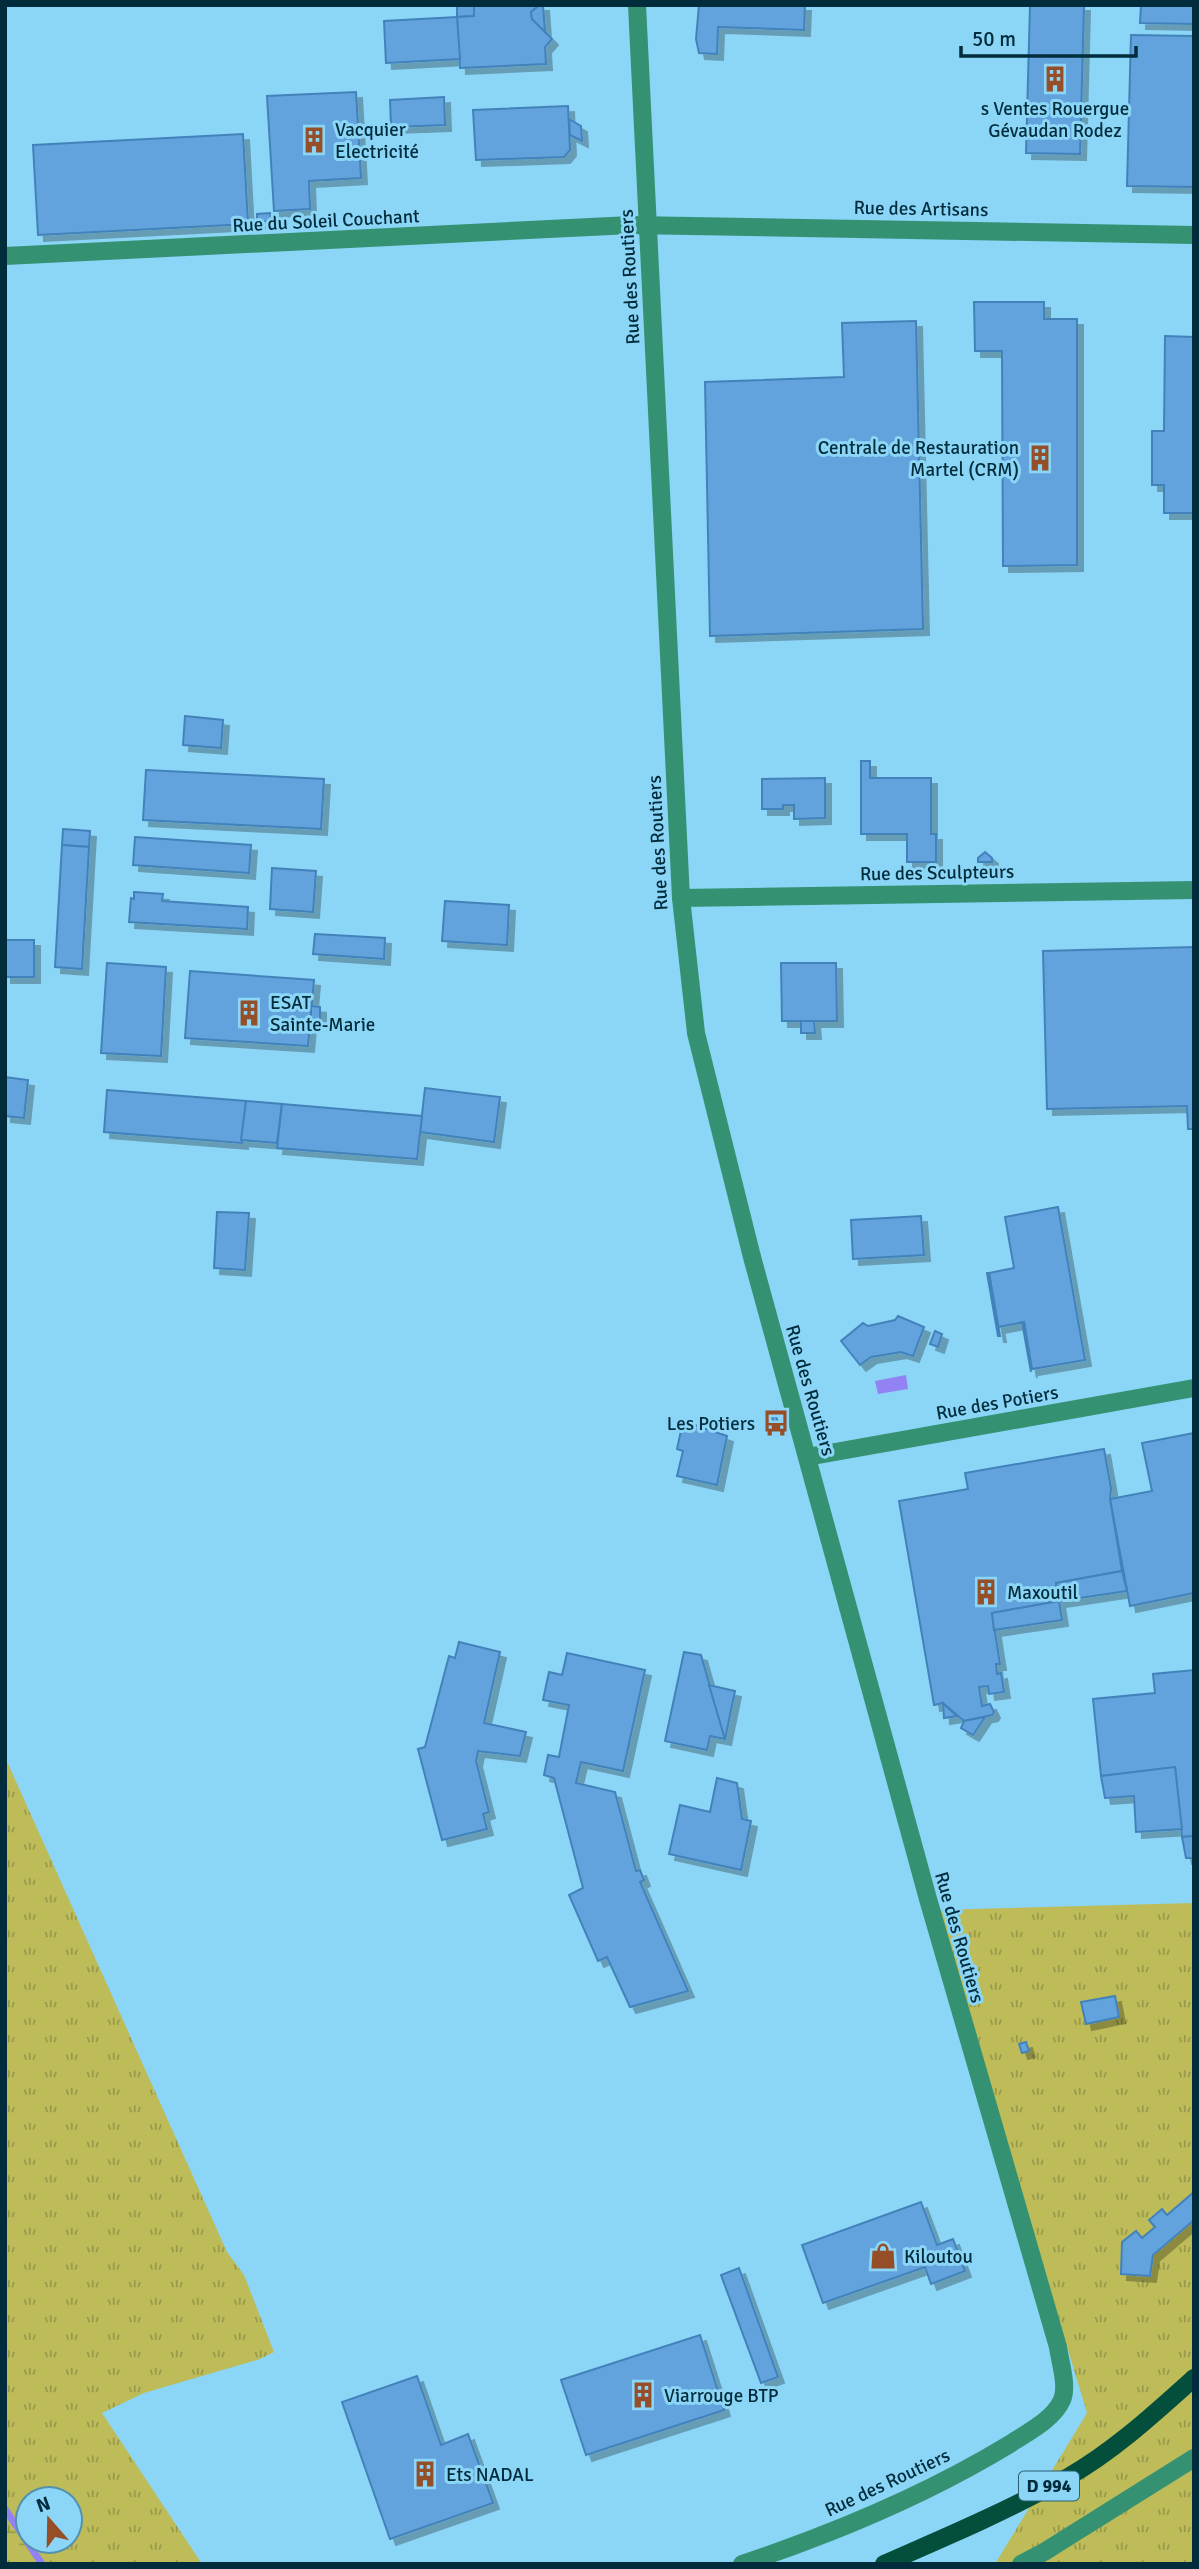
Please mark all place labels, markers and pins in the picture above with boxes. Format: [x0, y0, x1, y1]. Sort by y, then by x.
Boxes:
building icon: s Ventes Rouergue Gévaudan Rodez [1040, 64, 1070, 94]
place label: s Ventes Rouergue Gévaudan Rodez [981, 97, 1129, 143]
place label: Vacquier Electricité [335, 118, 419, 164]
building icon: Vacquier Electricité [299, 125, 329, 155]
place label: Centrale de Restauration Martel (CRM) [818, 436, 1019, 482]
building icon: Centrale de Restauration Martel (CRM) [1025, 443, 1055, 473]
place label: ESAT Sainte-Marie [270, 991, 375, 1037]
building icon: ESAT Sainte-Marie [234, 998, 264, 1028]
bus stop icon: Les Potiers [761, 1408, 791, 1438]
place label: Les Potiers [667, 1412, 755, 1436]
building icon: Maxoutil [971, 1577, 1001, 1607]
place label: Maxoutil [1007, 1581, 1078, 1605]
shop icon: Kiloutou [868, 2241, 898, 2271]
place label: Kiloutou [904, 2245, 973, 2269]
building icon: Viarrouge BTP [628, 2380, 658, 2410]
place label: Viarrouge BTP [664, 2384, 779, 2408]
building icon: Ets NADAL [410, 2459, 440, 2489]
place label: Ets NADAL [446, 2463, 534, 2487]

